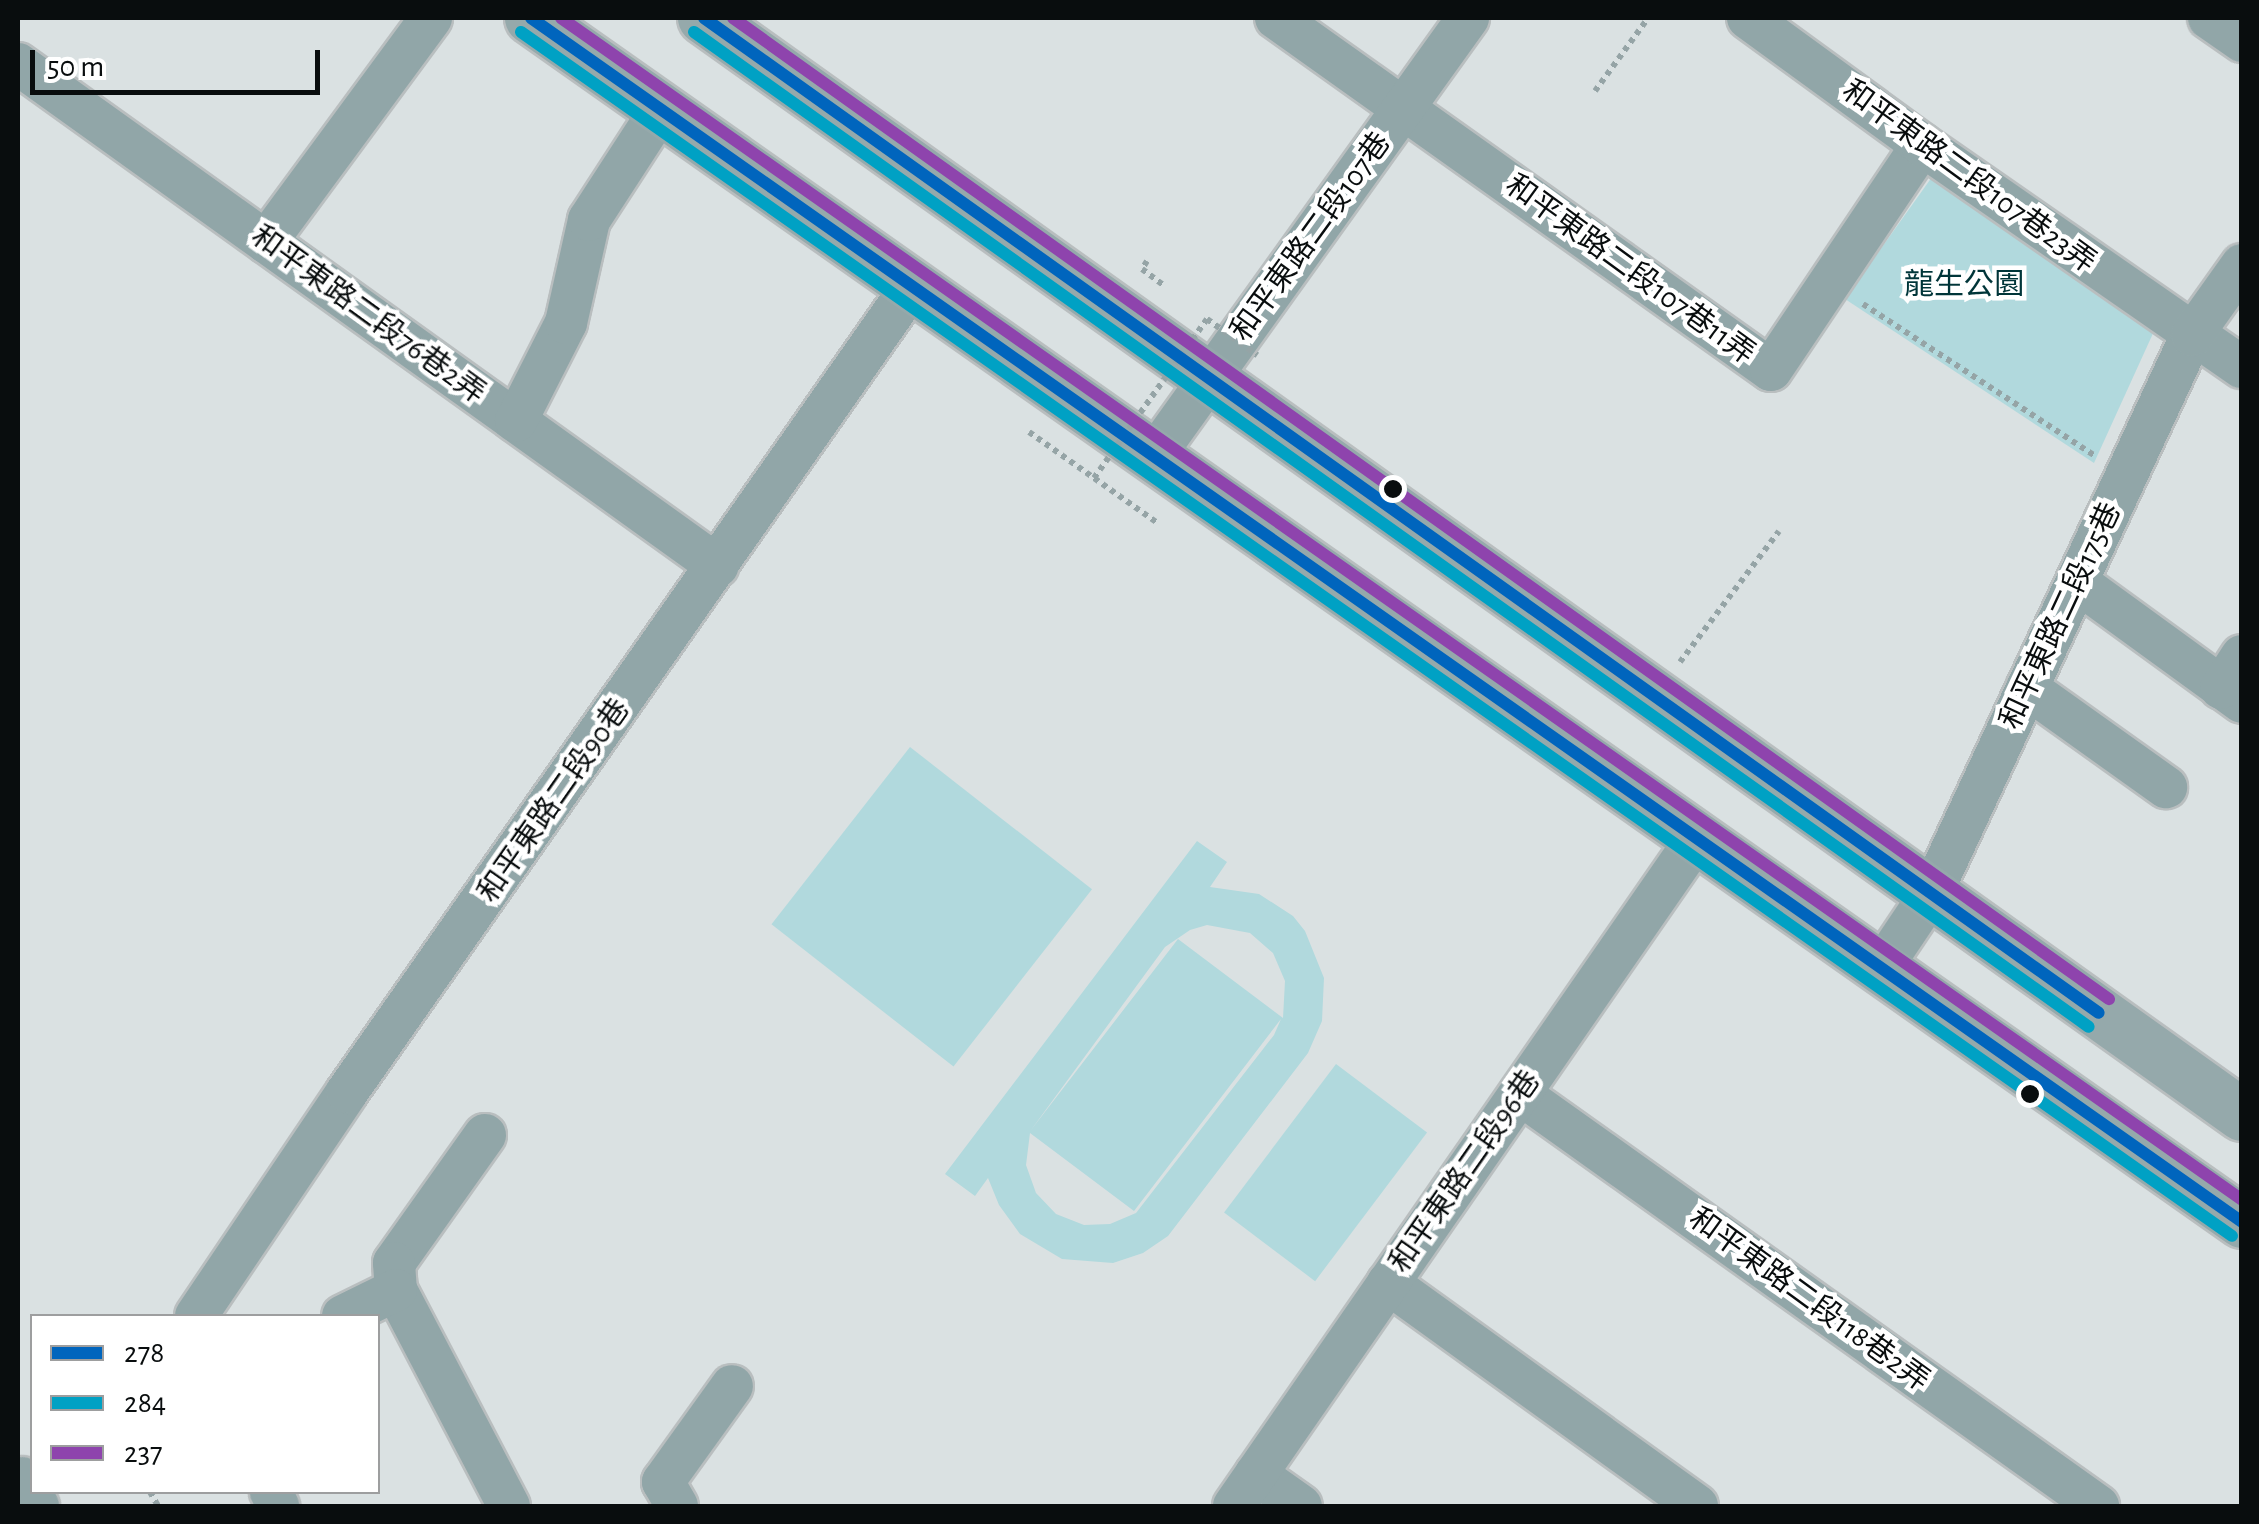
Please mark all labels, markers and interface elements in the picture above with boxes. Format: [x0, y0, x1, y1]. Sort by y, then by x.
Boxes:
scale bar [35, 30, 325, 92]
text: 50 m [47, 52, 104, 82]
street label: 和平東路二段107巷23弄 [1835, 73, 2103, 281]
street label: 和平東路二段107巷 [1223, 126, 1399, 348]
street label: 和平東路二段107巷11弄 [1498, 167, 1762, 373]
street label: 和平東路二段76巷2弄 [244, 218, 492, 412]
park label: 龍生公園 [1904, 267, 2024, 303]
unlabelled marker [1383, 479, 1403, 499]
street label: 和平東路二段175巷 [1993, 497, 2129, 735]
street label: 和平東路二段90巷 [470, 692, 638, 910]
street label: 和平東路二段96巷 [1382, 1064, 1548, 1280]
unlabelled marker [2020, 1084, 2040, 1104]
street label: 和平東路二段118巷2弄 [1682, 1201, 1936, 1399]
legend [30, 1314, 380, 1494]
text: 278 [124, 1338, 164, 1368]
text: 284 [124, 1388, 166, 1418]
text: 237 [124, 1438, 163, 1468]

